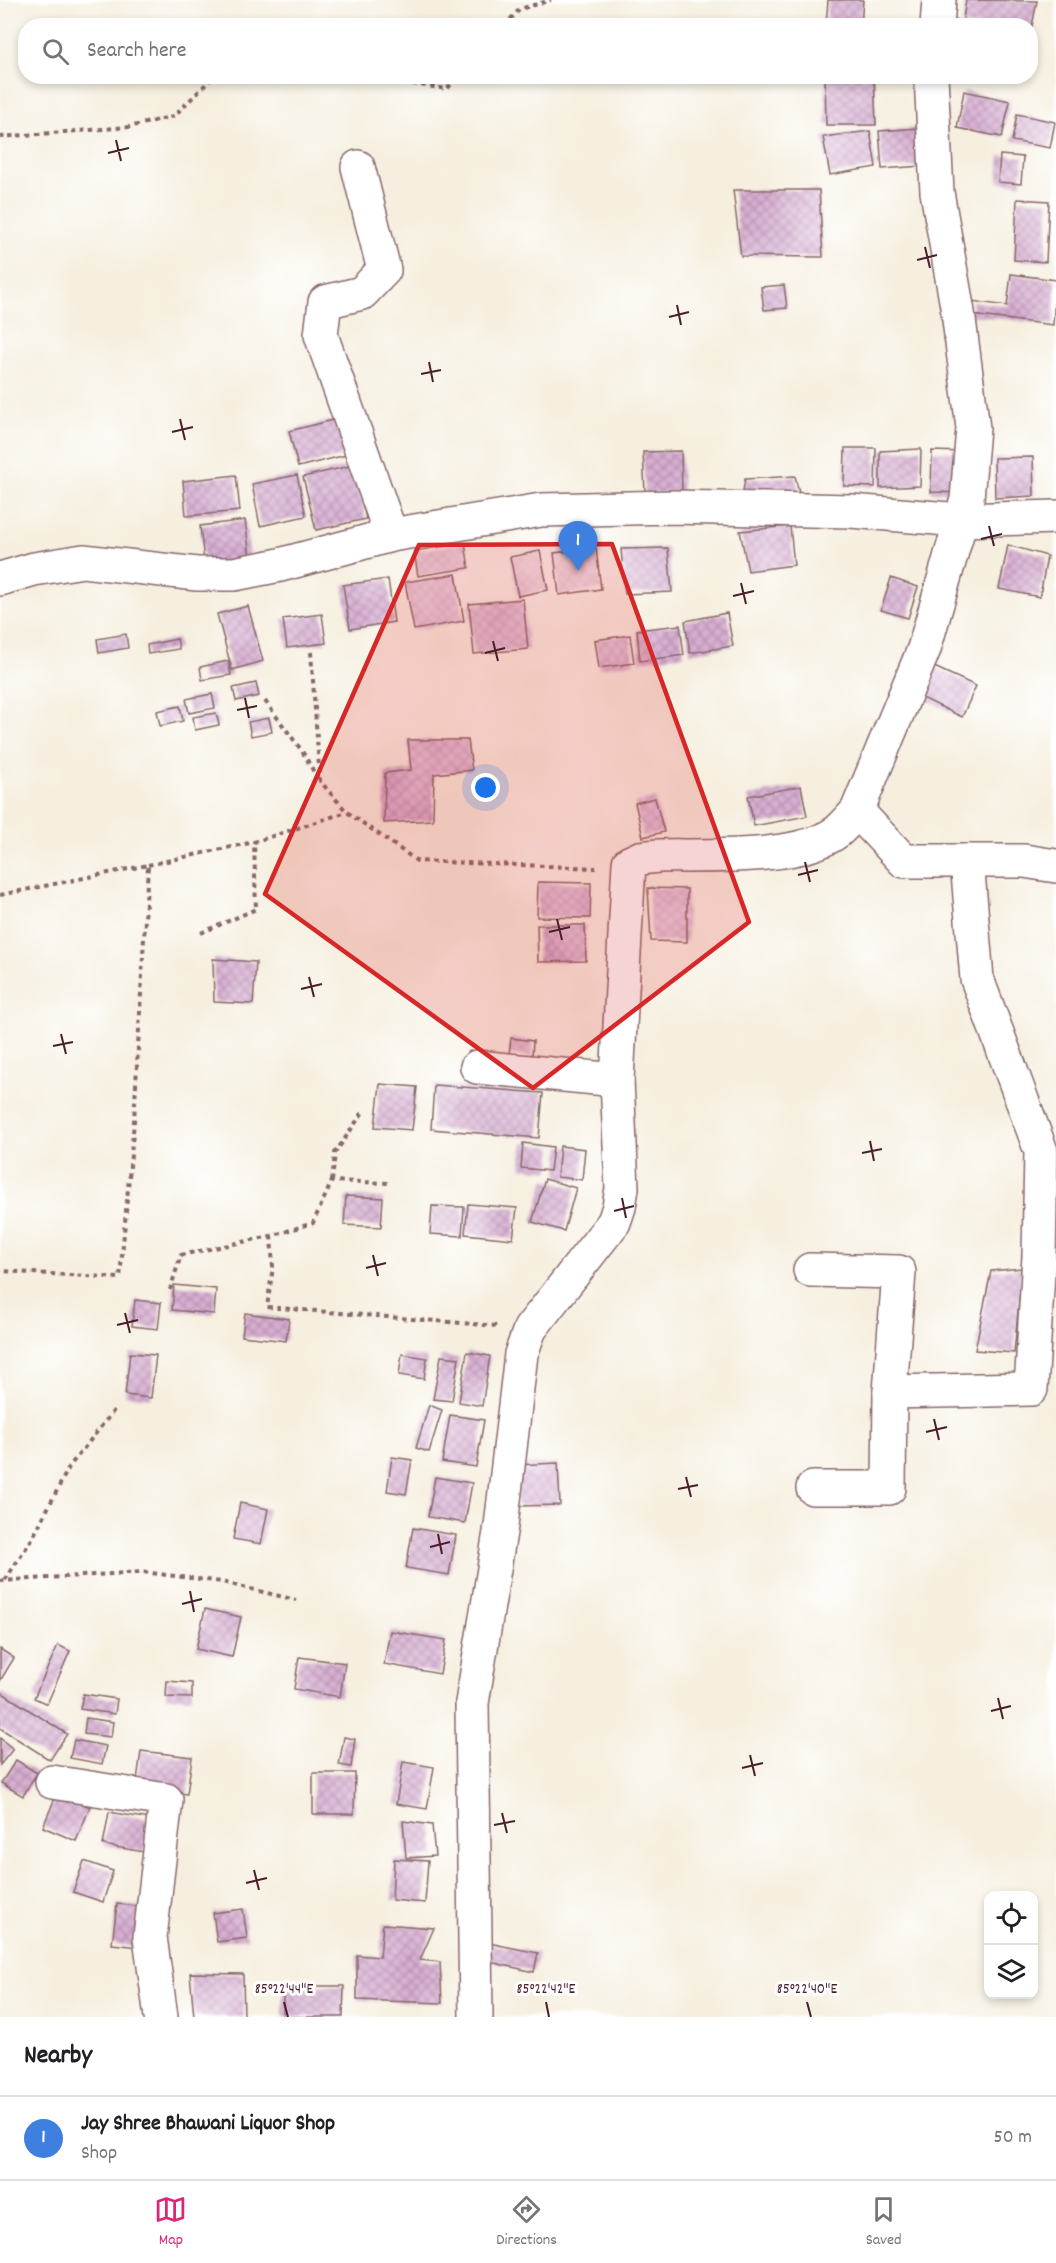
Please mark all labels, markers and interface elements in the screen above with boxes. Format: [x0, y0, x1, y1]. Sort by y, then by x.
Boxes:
search box [18, 18, 1038, 84]
icon: search [39, 35, 72, 68]
text: Search here [87, 36, 186, 67]
pin: 1 [558, 522, 598, 571]
your location [471, 773, 500, 802]
map controls [984, 1891, 1038, 1999]
button: locate [984, 1891, 1038, 1945]
button: layers [984, 1945, 1038, 1999]
text: 85°22'44"E [255, 1979, 313, 2001]
text: 85°22'42"E [517, 1979, 576, 2001]
text: 85°22'40"E [777, 1979, 837, 2001]
text: Nearby [24, 2038, 92, 2075]
text: Jay Shree Bhawani Liquor Shop [81, 2109, 335, 2140]
text: 1 [41, 2124, 46, 2152]
text: 50 m [994, 2124, 1032, 2152]
text: Shop [81, 2140, 117, 2168]
tab: Map [154, 2193, 187, 2252]
tab: Directions [496, 2193, 557, 2252]
tab: Saved [866, 2193, 902, 2252]

